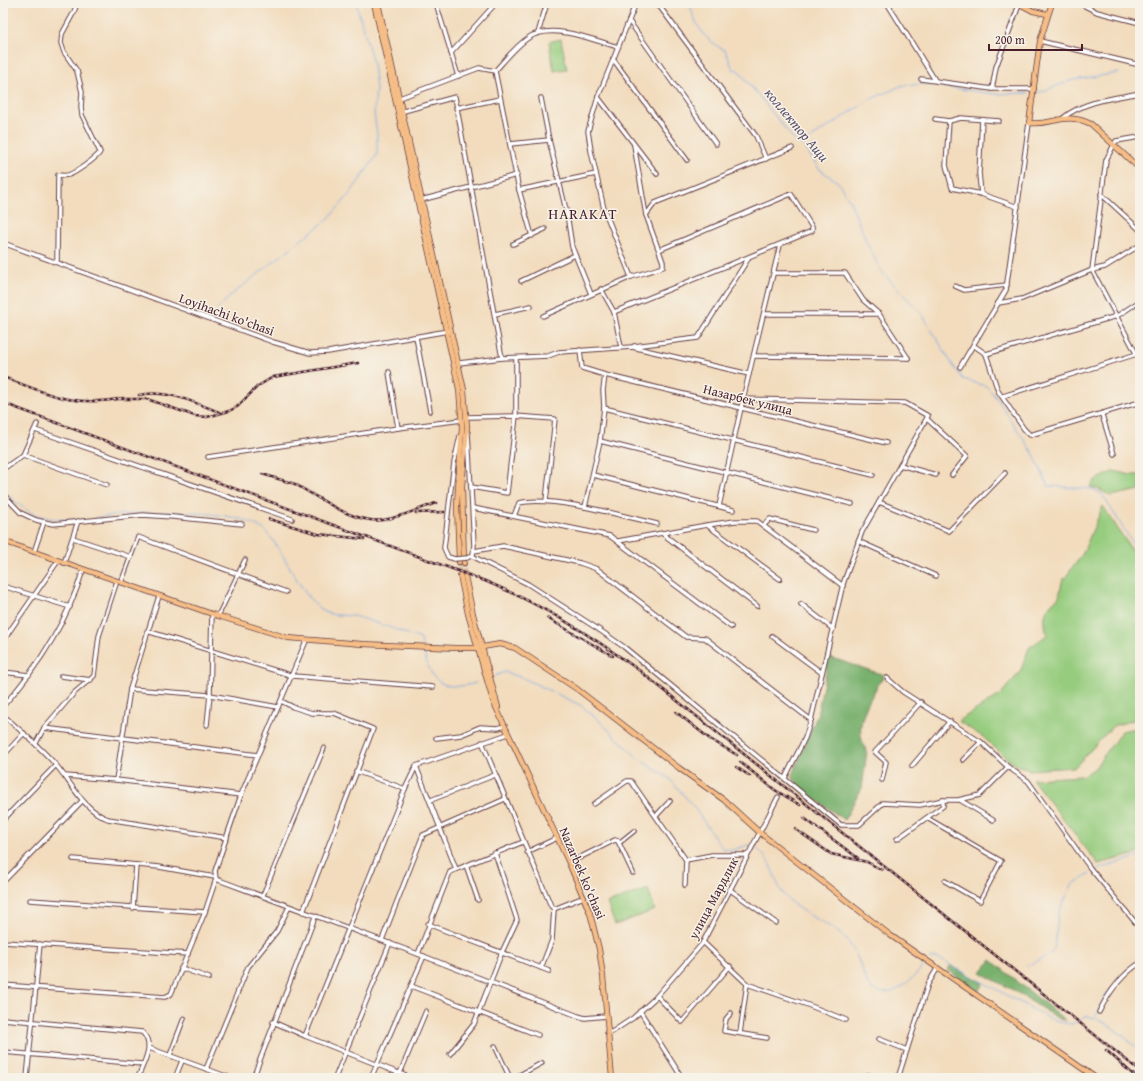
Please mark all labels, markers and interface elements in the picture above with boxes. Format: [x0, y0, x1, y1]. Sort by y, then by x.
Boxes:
scale bar [989, 26, 1082, 52]
text: 200 m [995, 31, 1025, 48]
water label: коллектор Ащи [760, 84, 834, 166]
district label: HARAKAT [548, 203, 618, 224]
street label: Loyihachi ko'chasi [177, 288, 277, 341]
street label: Назарбек улица [701, 379, 795, 420]
street label: Nazarbek ko'chasi [555, 824, 611, 922]
street label: улица Мардлик [683, 854, 743, 943]

